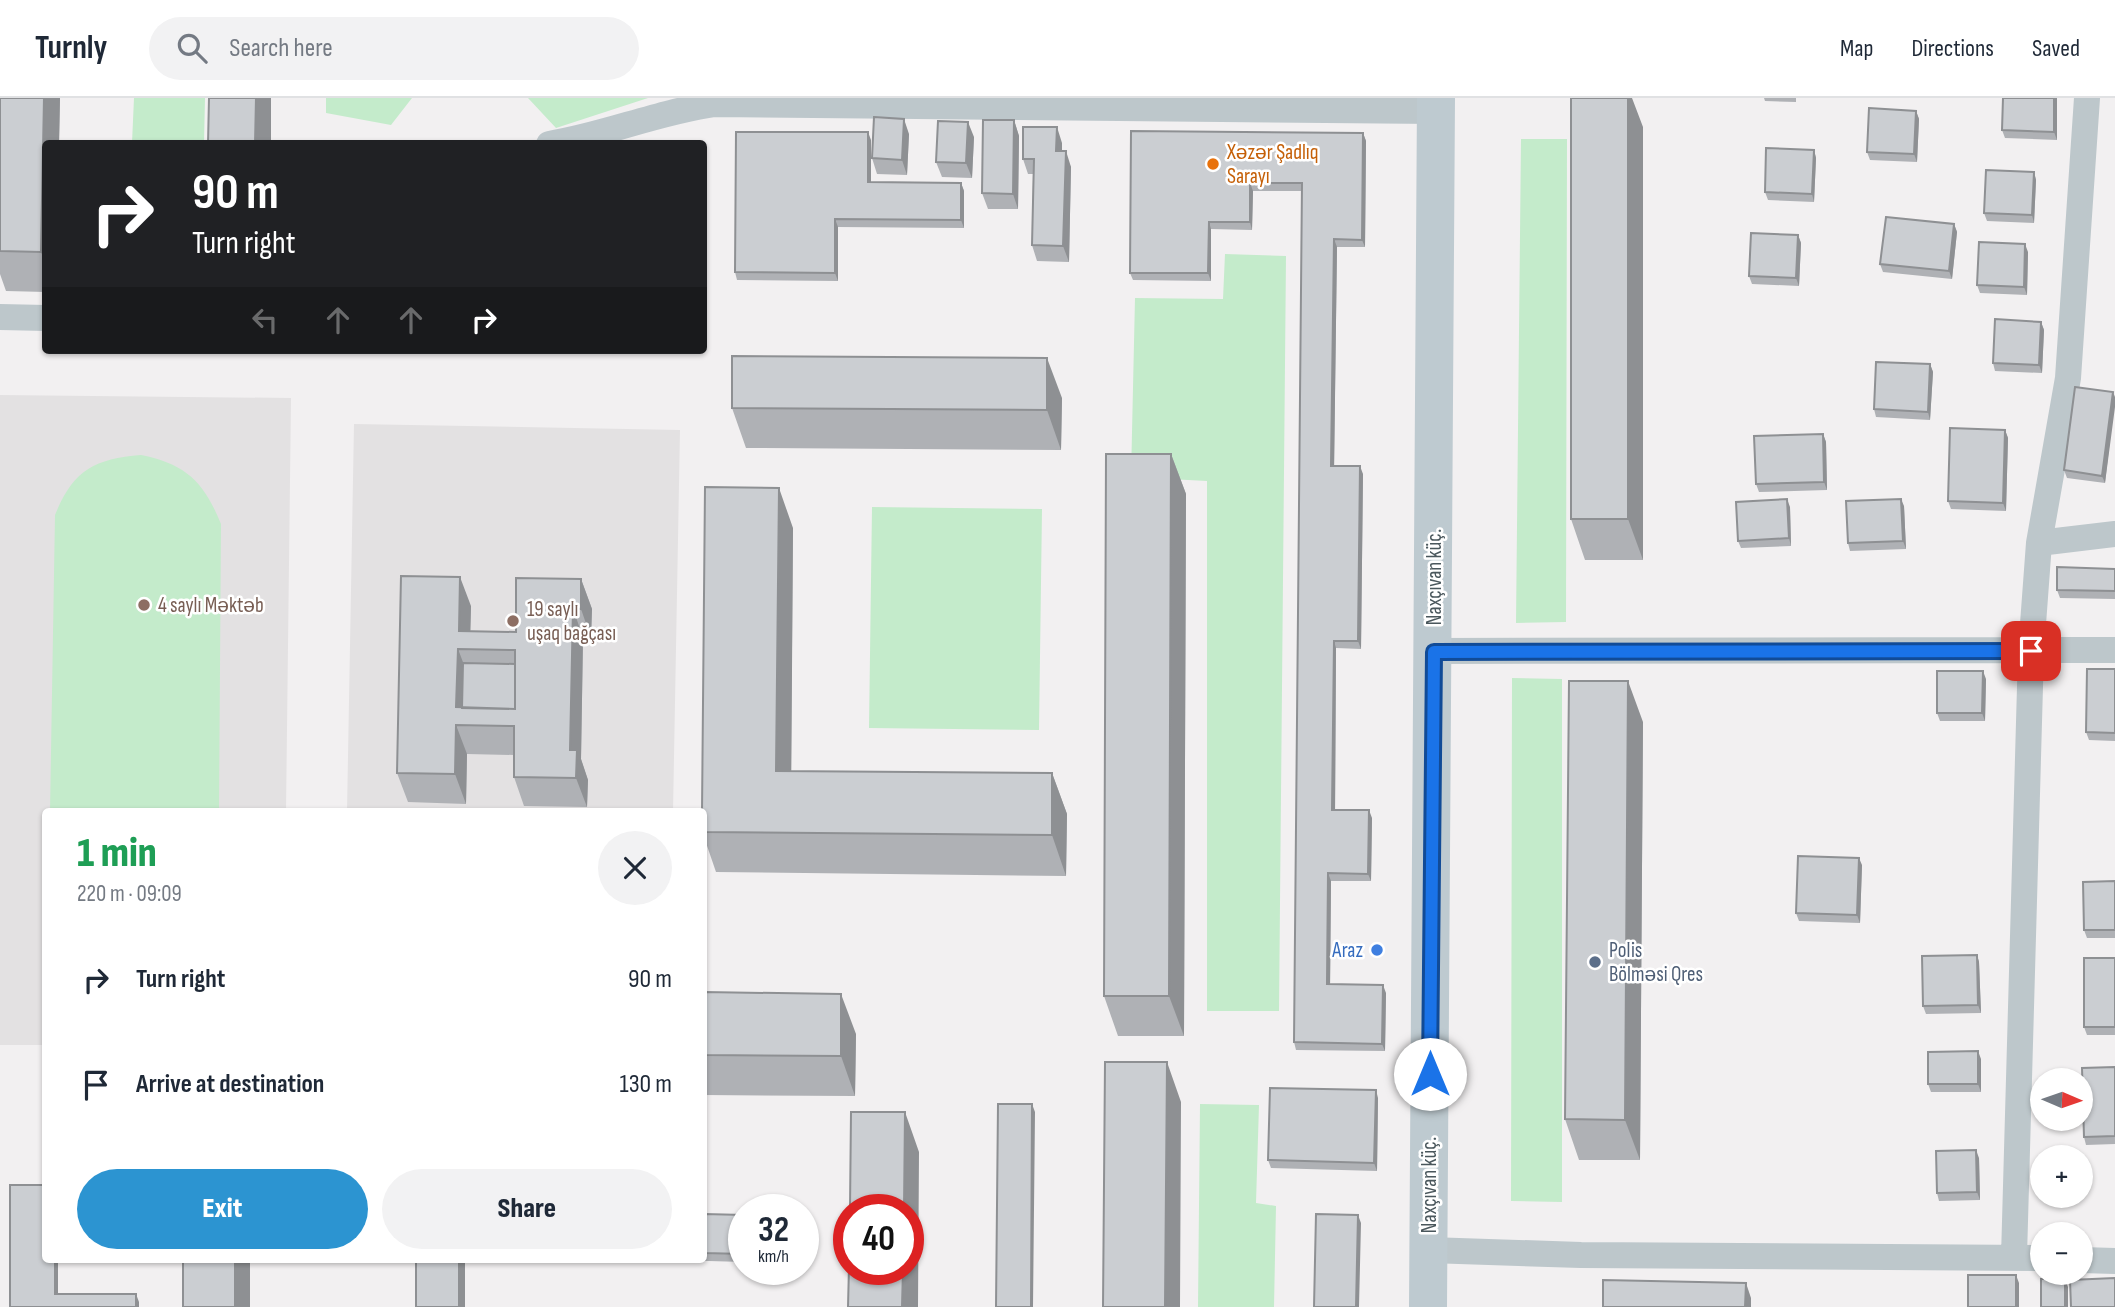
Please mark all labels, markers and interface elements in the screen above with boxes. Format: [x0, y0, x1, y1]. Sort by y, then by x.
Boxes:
search box [149, 17, 639, 80]
text: Turnly [35, 28, 107, 68]
icon: search [173, 29, 211, 67]
text: Search here [229, 33, 333, 64]
text: Map [1840, 34, 1873, 63]
text: Directions [1911, 34, 1994, 63]
text: Saved [2032, 34, 2080, 63]
place label: Xəzər Şadlıq Sarayı [1226, 140, 1319, 189]
marker: Xəzər Şadlıq Sarayı [1205, 156, 1221, 172]
text: 90 m [192, 164, 279, 223]
icon: right [77, 168, 168, 259]
text: Turn right [192, 224, 296, 263]
icon: left [246, 301, 284, 339]
icon: ahead [319, 301, 357, 339]
icon: ahead [392, 301, 430, 339]
icon: right [465, 301, 503, 339]
street label: Naxçıvan küç. [1422, 529, 1447, 625]
place label: 4 saylı Məktəb [158, 593, 264, 618]
marker: 4 saylı Məktəb [136, 597, 152, 613]
place label: 19 saylı uşaq bağçası [527, 597, 616, 646]
marker: 19 saylı uşaq bağçası [505, 613, 521, 629]
pin [2001, 621, 2061, 681]
icon: arrive [2012, 632, 2050, 670]
text: 1 min [77, 828, 157, 879]
button: close [598, 831, 672, 905]
text: 220 m · 09:09 [77, 880, 182, 908]
place label: Araz [1331, 938, 1363, 963]
place label: Polis Bölməsi Qres [1609, 938, 1703, 987]
marker: Araz [1369, 942, 1385, 958]
marker: Polis Bölməsi Qres [1587, 954, 1603, 970]
icon: right [77, 961, 115, 999]
text: Turn right [136, 964, 225, 995]
text: 90 m [628, 964, 672, 995]
position arrow [1393, 1037, 1467, 1111]
icon: arrive [77, 1066, 115, 1104]
north arrow [2030, 1068, 2093, 1130]
map controls [2030, 1068, 2093, 1285]
text: Arrive at destination [136, 1069, 324, 1100]
text: 130 m [620, 1069, 672, 1100]
street label: Naxçıvan küç. [1417, 1137, 1442, 1233]
button: + [2030, 1145, 2093, 1208]
button: Exit [77, 1169, 368, 1249]
button: Share [382, 1169, 672, 1249]
speed limit sign: 40 [833, 1194, 924, 1285]
text: 32 [758, 1209, 789, 1252]
button: − [2030, 1222, 2093, 1285]
text: km/h [758, 1246, 789, 1267]

